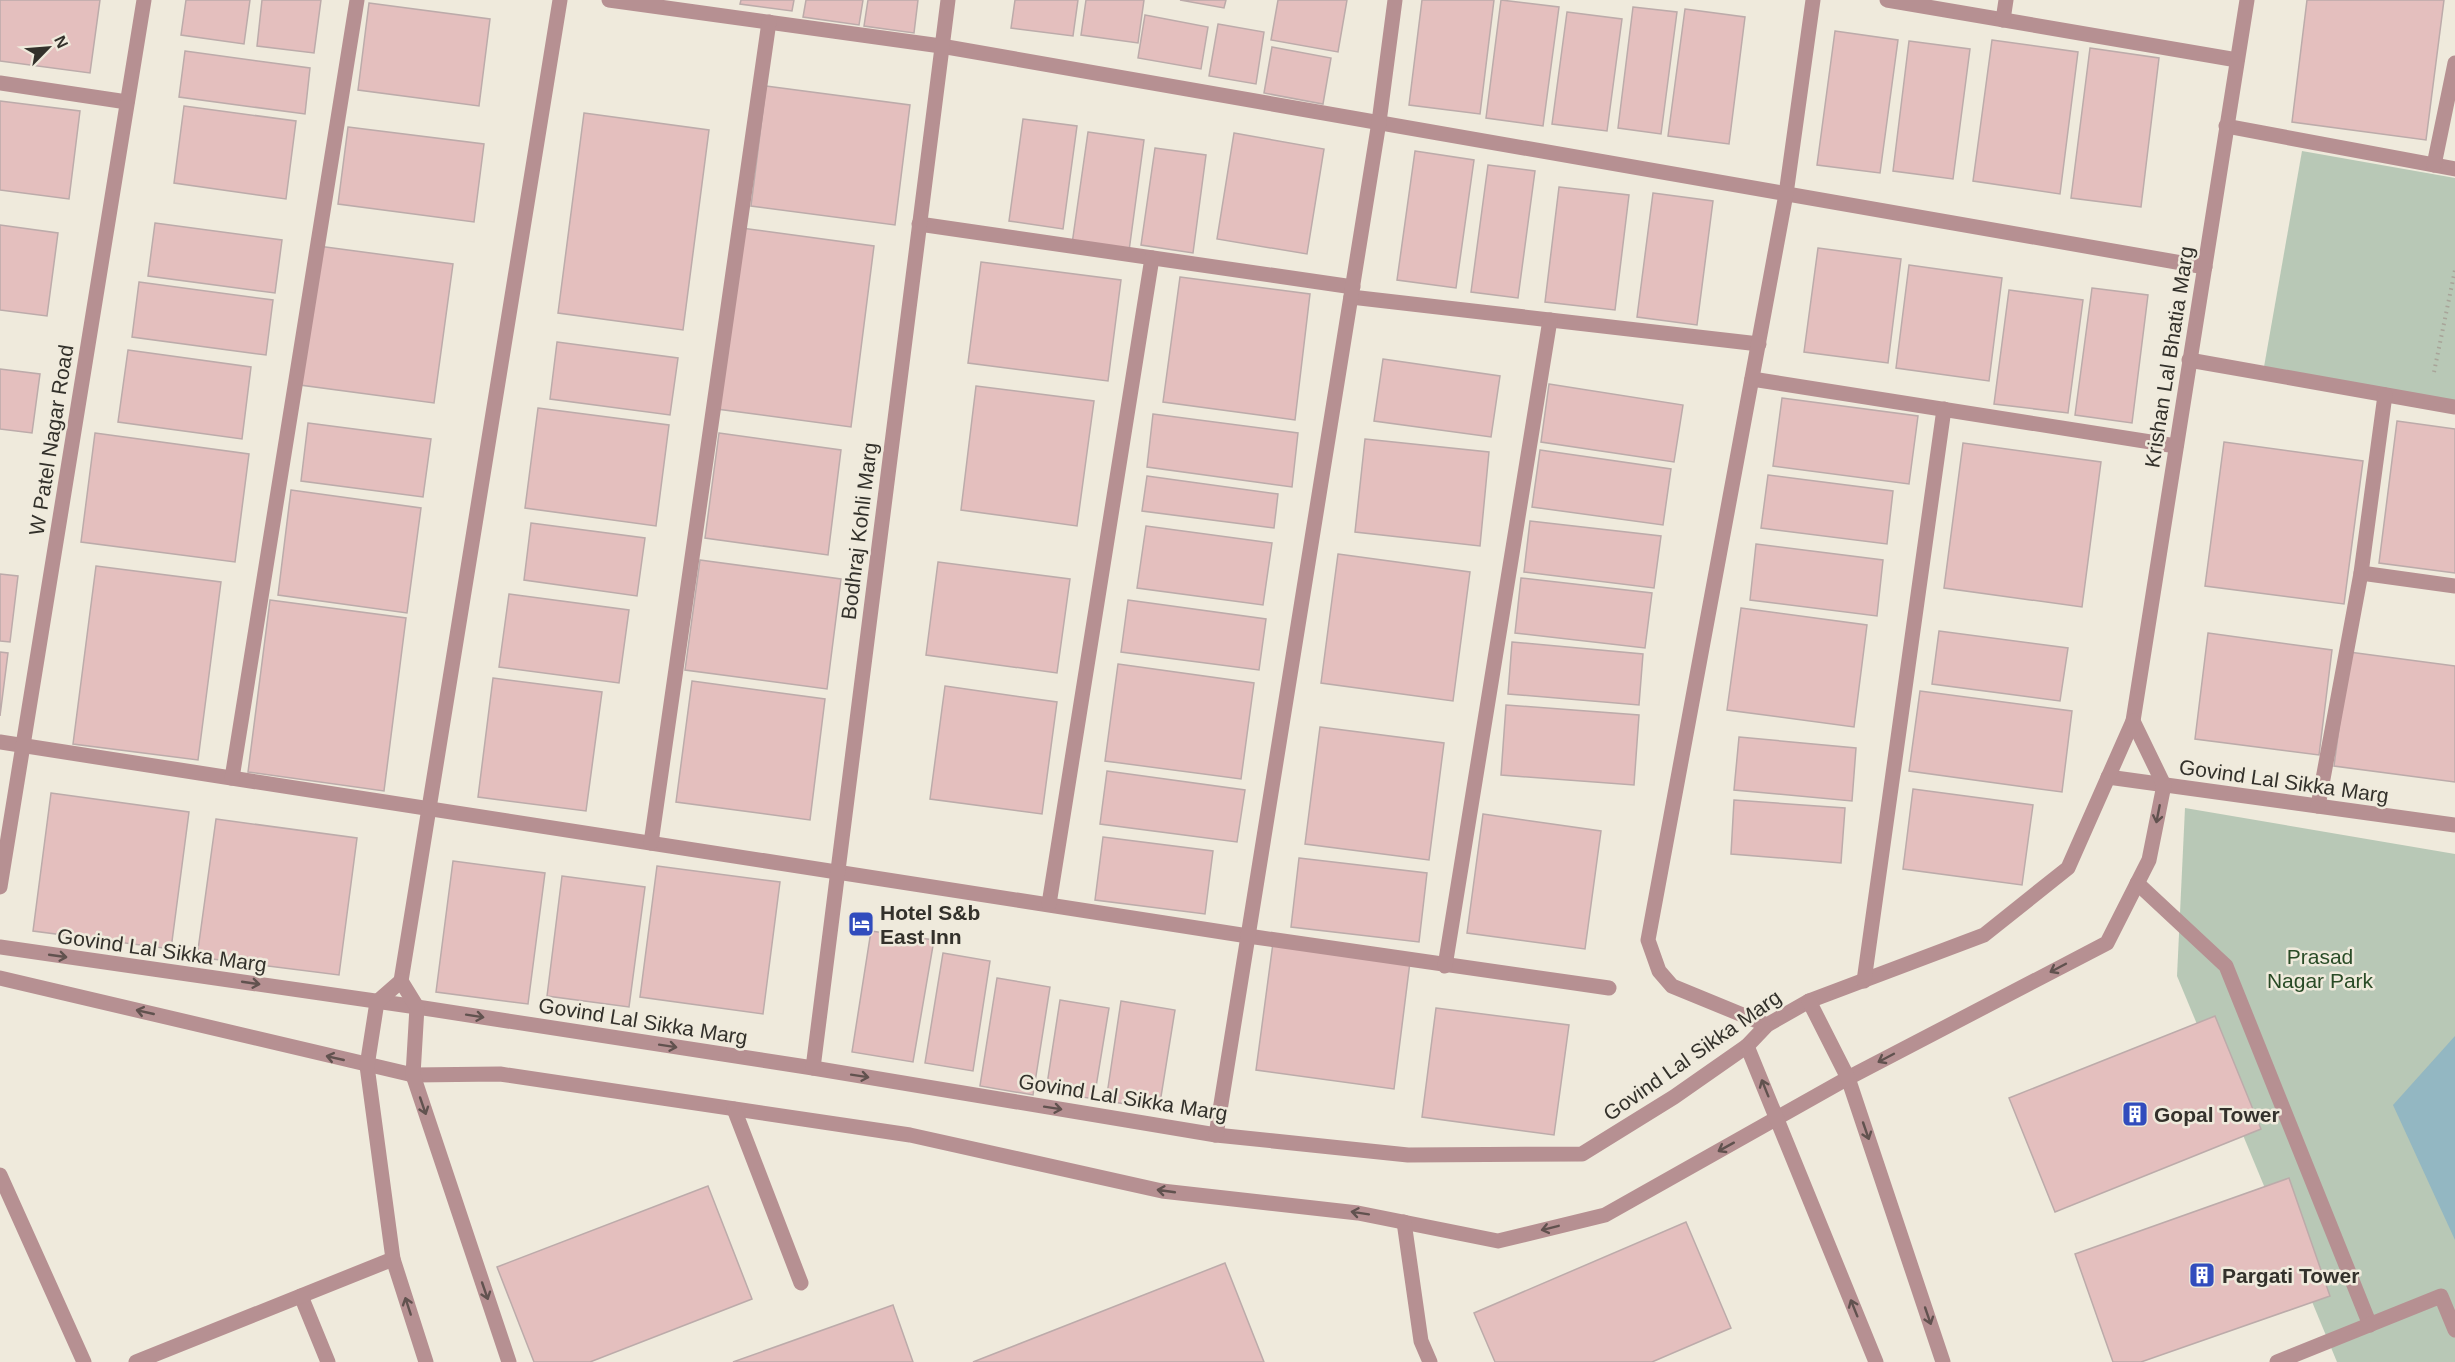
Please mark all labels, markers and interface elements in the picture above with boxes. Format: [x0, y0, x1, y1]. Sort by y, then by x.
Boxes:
north arrow [18, 18, 78, 78]
text: N [51, 33, 71, 51]
street label: Krishan Lal Bhatia Marg [2140, 245, 2198, 469]
street label: W Patel Nagar Road [25, 343, 77, 537]
street label: Bodhraj Kohli Marg [837, 441, 881, 621]
street label: Govind Lal Sikka Marg [2178, 755, 2390, 807]
one-way arrow [2152, 803, 2163, 823]
place label: Hotel S&b East Inn [880, 901, 980, 948]
hotel icon: Hotel S&b East Inn [846, 909, 876, 939]
street label: Govind Lal Sikka Marg [56, 924, 268, 976]
park label: Prasad Nagar Park [2267, 945, 2374, 992]
one-way arrow [48, 950, 67, 961]
one-way arrow [2050, 963, 2068, 974]
one-way arrow [241, 978, 260, 989]
street label: Govind Lal Sikka Marg [1599, 985, 1785, 1125]
street label: Govind Lal Sikka Marg [537, 993, 749, 1049]
one-way arrow [136, 1006, 155, 1018]
one-way arrow [465, 1011, 484, 1022]
one-way arrow [657, 1040, 677, 1051]
one-way arrow [326, 1052, 345, 1063]
one-way arrow [1877, 1053, 1895, 1065]
street label: Govind Lal Sikka Marg [1017, 1069, 1229, 1125]
one-way arrow [850, 1071, 870, 1082]
one-way arrow [1759, 1079, 1770, 1098]
one-way arrow [419, 1096, 430, 1115]
building icon: Gopal Tower [2120, 1099, 2150, 1129]
one-way arrow [1042, 1102, 1062, 1113]
place label: Gopal Tower [2154, 1103, 2280, 1126]
one-way arrow [1861, 1122, 1872, 1140]
one-way arrow [1718, 1142, 1736, 1153]
one-way arrow [1157, 1186, 1176, 1197]
one-way arrow [1350, 1208, 1370, 1219]
one-way arrow [1541, 1223, 1560, 1235]
building icon: Pargati Tower [2187, 1260, 2217, 1290]
place label: Pargati Tower [2222, 1264, 2359, 1287]
one-way arrow [481, 1281, 492, 1300]
one-way arrow [402, 1297, 413, 1316]
one-way arrow [1848, 1299, 1859, 1317]
one-way arrow [1923, 1306, 1934, 1325]

